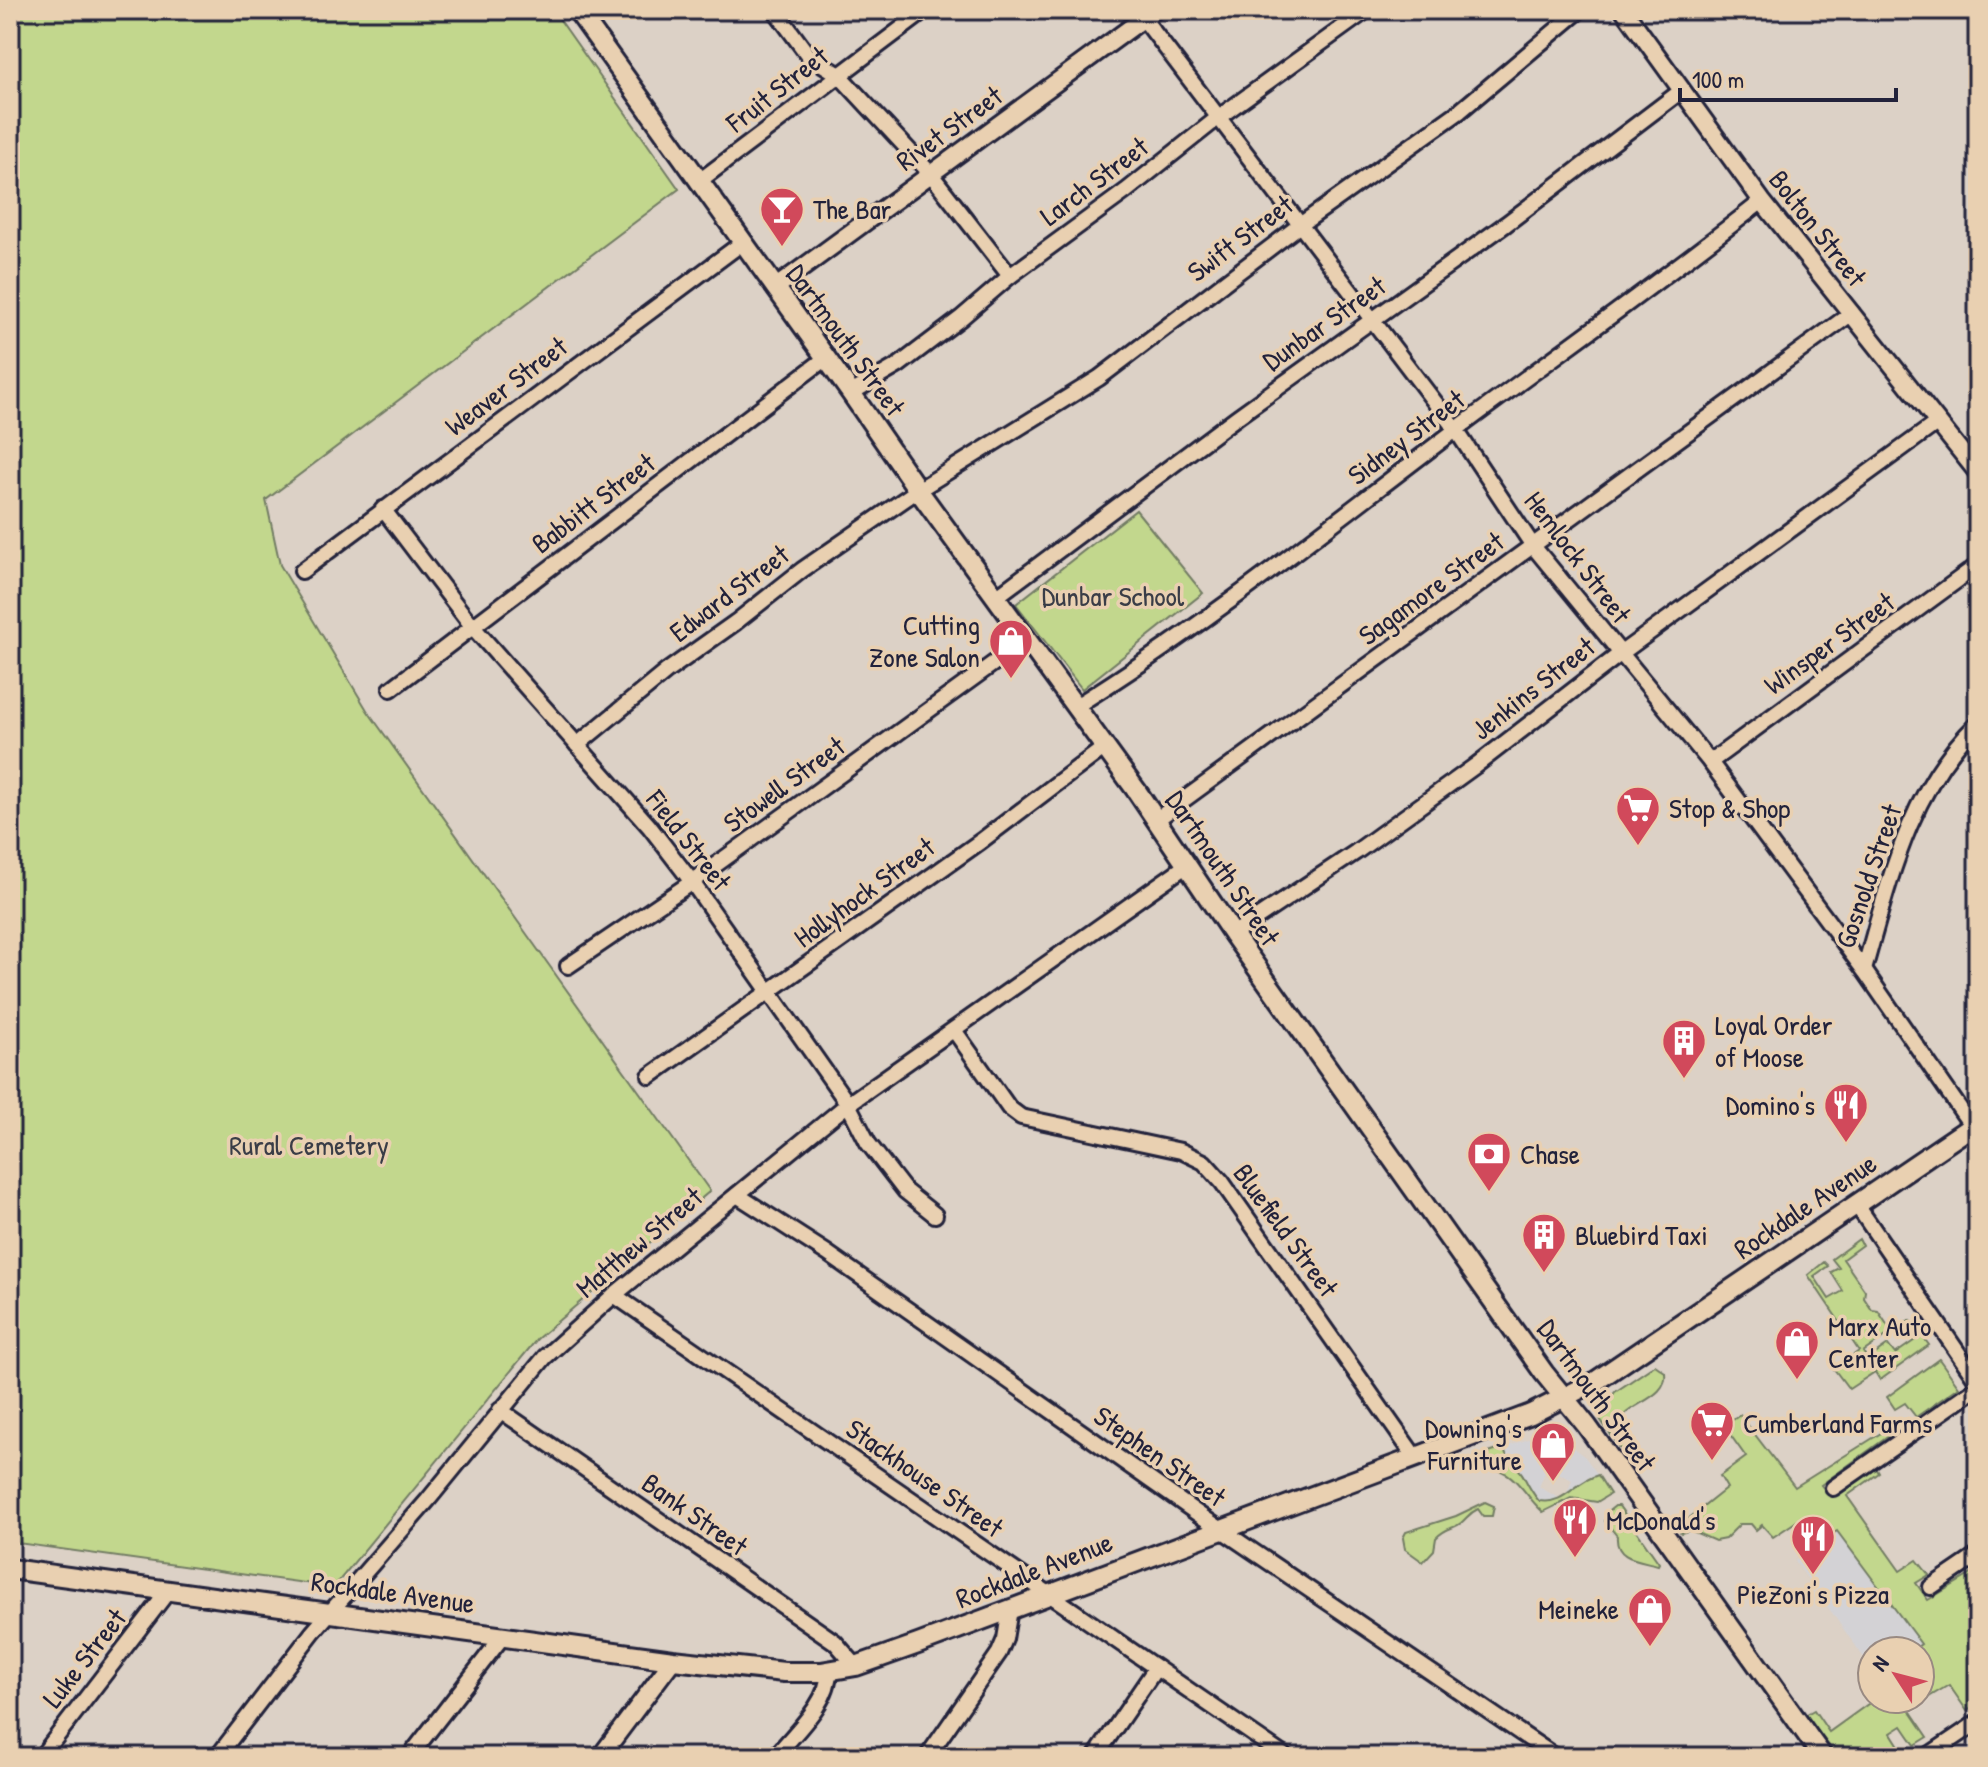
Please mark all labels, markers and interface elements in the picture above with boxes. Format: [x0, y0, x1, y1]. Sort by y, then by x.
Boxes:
street label: Fruit Street [717, 37, 836, 142]
scale bar [1680, 52, 1896, 102]
text: 100 m [1692, 63, 1744, 95]
street label: Rivet Street [888, 76, 1010, 179]
street label: Larch Street [1032, 128, 1156, 234]
street label: Bolton Street [1761, 162, 1876, 294]
bar icon: The Bar [758, 185, 806, 248]
street label: Swift Street [1179, 185, 1301, 290]
place label: The Bar [813, 190, 892, 228]
street label: Dartmouth Street [778, 256, 914, 424]
street label: Dunbar Street [1255, 266, 1393, 379]
street label: Weaver Street [437, 327, 575, 445]
street label: Sidney Street [1340, 380, 1473, 493]
street label: Babbitt Street [524, 444, 663, 562]
street label: Hemlock Street [1516, 483, 1640, 631]
street label: Sagamore Street [1351, 522, 1512, 654]
street label: Edward Street [661, 535, 797, 650]
park label: Dunbar School [1042, 577, 1185, 615]
street label: Winsper Street [1756, 583, 1902, 703]
place label: Cutting Zone Salon [869, 606, 980, 676]
shop icon: Cutting Zone Salon [987, 617, 1035, 680]
street label: Jenkins Street [1463, 628, 1603, 748]
street label: Stowell Street [716, 727, 853, 841]
street label: Field Street [637, 781, 740, 898]
street label: Dartmouth Street [1157, 783, 1289, 953]
supermarket icon: Stop & Shop [1614, 784, 1662, 847]
place label: Stop & Shop [1669, 789, 1790, 827]
street label: Gosnold Street [1826, 799, 1910, 953]
street label: Hollyhock Street [786, 828, 942, 956]
place label: Loyal Order of Moose [1715, 1006, 1833, 1076]
building icon: Loyal Order of Moose [1660, 1017, 1708, 1080]
restaurant icon: Domino's [1822, 1081, 1870, 1144]
place label: Domino's [1726, 1086, 1815, 1124]
park label: Rural Cemetery [229, 1126, 389, 1164]
bank icon: Chase [1465, 1130, 1513, 1193]
place label: Chase [1520, 1135, 1580, 1173]
street label: Rockdale Avenue [1726, 1144, 1884, 1268]
street label: Bluefield Street [1225, 1156, 1348, 1305]
street label: Matthew Street [568, 1178, 711, 1306]
building icon: Bluebird Taxi [1520, 1211, 1568, 1274]
place label: Bluebird Taxi [1575, 1216, 1708, 1254]
place label: Marx Auto Center [1828, 1307, 1931, 1377]
street label: Dartmouth Street [1529, 1311, 1665, 1479]
shop icon: Marx Auto Center [1773, 1318, 1821, 1381]
street label: Stephen Street [1087, 1397, 1234, 1516]
supermarket icon: Cumberland Farms [1688, 1399, 1736, 1462]
place label: Cumberland Farms [1743, 1404, 1933, 1442]
place label: Downing's Furniture [1425, 1409, 1522, 1479]
street label: Stackhouse Street [839, 1410, 1011, 1546]
shop icon: Downing's Furniture [1529, 1420, 1577, 1483]
street label: Bank Street [635, 1464, 756, 1564]
restaurant icon: McDonald's [1551, 1496, 1599, 1559]
place label: McDonald's [1606, 1501, 1715, 1539]
restaurant icon: PieZoni's Pizza [1789, 1513, 1837, 1576]
street label: Rockdale Avenue [950, 1523, 1118, 1617]
street label: Rockdale Avenue [309, 1562, 477, 1622]
place label: PieZoni's Pizza [1737, 1575, 1889, 1613]
shop icon: Meineke [1626, 1585, 1674, 1648]
place label: Meineke [1538, 1590, 1619, 1628]
street label: Luke Street [33, 1600, 135, 1715]
north arrow [1856, 1635, 1936, 1715]
text: N [1864, 1649, 1896, 1677]

